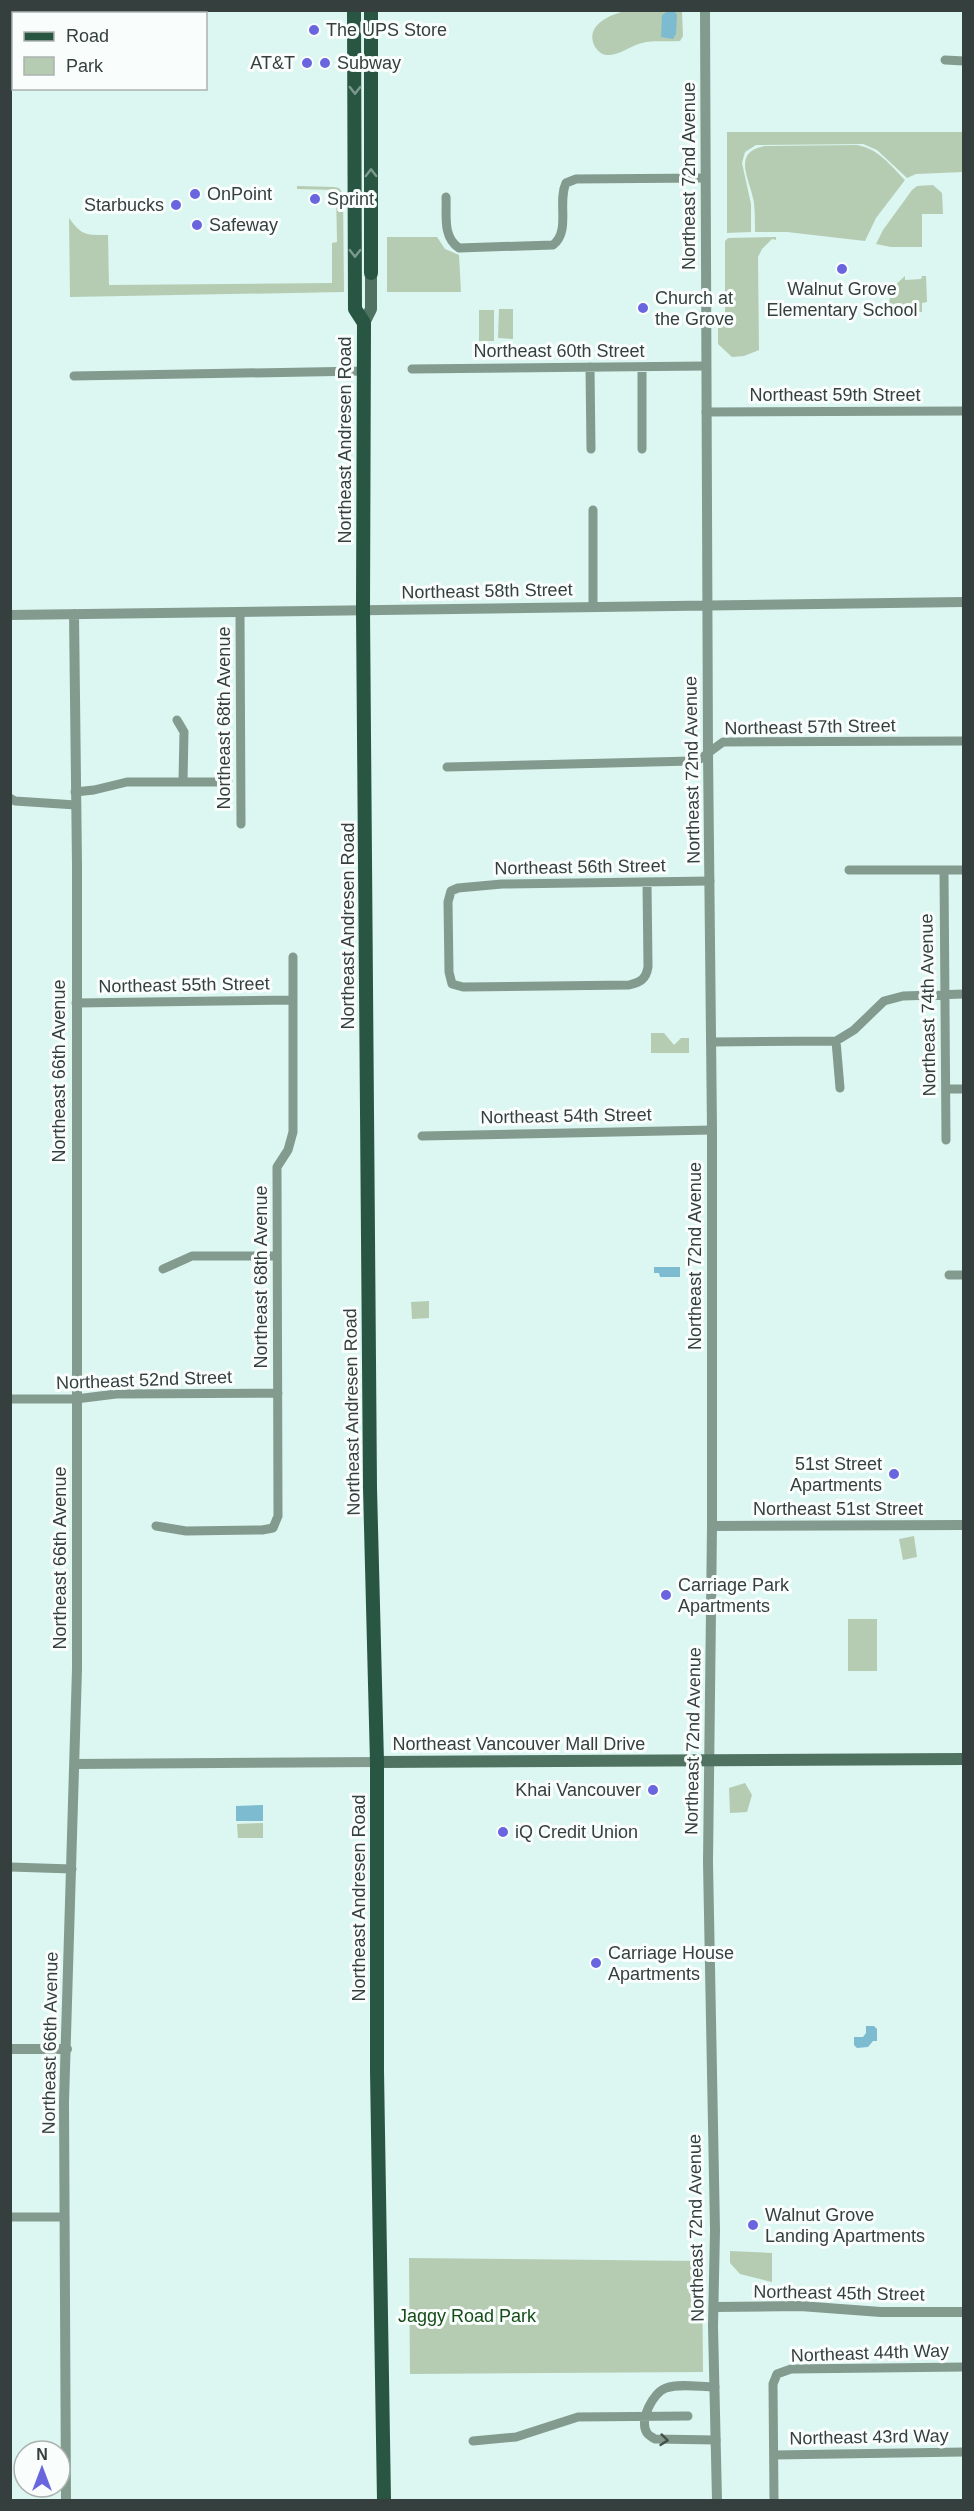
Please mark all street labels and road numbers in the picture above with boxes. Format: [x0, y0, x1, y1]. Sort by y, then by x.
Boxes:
street label: Northeast 72nd Avenue [679, 82, 699, 270]
street label: Northeast Andresen Road [335, 336, 355, 544]
street label: Northeast 60th Street [473, 341, 645, 361]
street label: Northeast 59th Street [749, 385, 921, 405]
street label: Northeast 58th Street [401, 580, 573, 602]
street label: Northeast 68th Avenue [214, 627, 234, 809]
street label: Northeast 72nd Avenue [680, 676, 704, 864]
street label: Northeast 57th Street [724, 716, 896, 738]
street label: Northeast Andresen Road [338, 822, 358, 1030]
street label: Northeast 56th Street [494, 856, 666, 878]
street label: Northeast 74th Avenue [916, 913, 940, 1097]
street label: Northeast 55th Street [98, 974, 270, 996]
street label: Northeast 66th Avenue [49, 980, 69, 1162]
street label: Northeast 54th Street [480, 1105, 652, 1127]
street label: Northeast 72nd Avenue [685, 1162, 705, 1350]
street label: Northeast 68th Avenue [251, 1186, 271, 1368]
street label: Northeast Andresen Road [340, 1308, 364, 1516]
street label: Northeast 52nd Street [56, 1367, 232, 1393]
street label: Northeast 66th Avenue [50, 1467, 70, 1649]
street label: Northeast 51st Street [753, 1499, 923, 1519]
street label: Northeast 72nd Avenue [681, 1647, 705, 1835]
street label: Northeast Vancouver Mall Drive [393, 1734, 645, 1754]
street label: Northeast Andresen Road [349, 1794, 369, 2002]
street label: Northeast 66th Avenue [38, 1951, 62, 2135]
street label: Northeast 72nd Avenue [684, 2134, 708, 2322]
street label: Northeast 45th Street [753, 2282, 925, 2304]
street label: Northeast 44th Way [790, 2340, 950, 2366]
street label: Northeast 43rd Way [789, 2426, 949, 2448]

